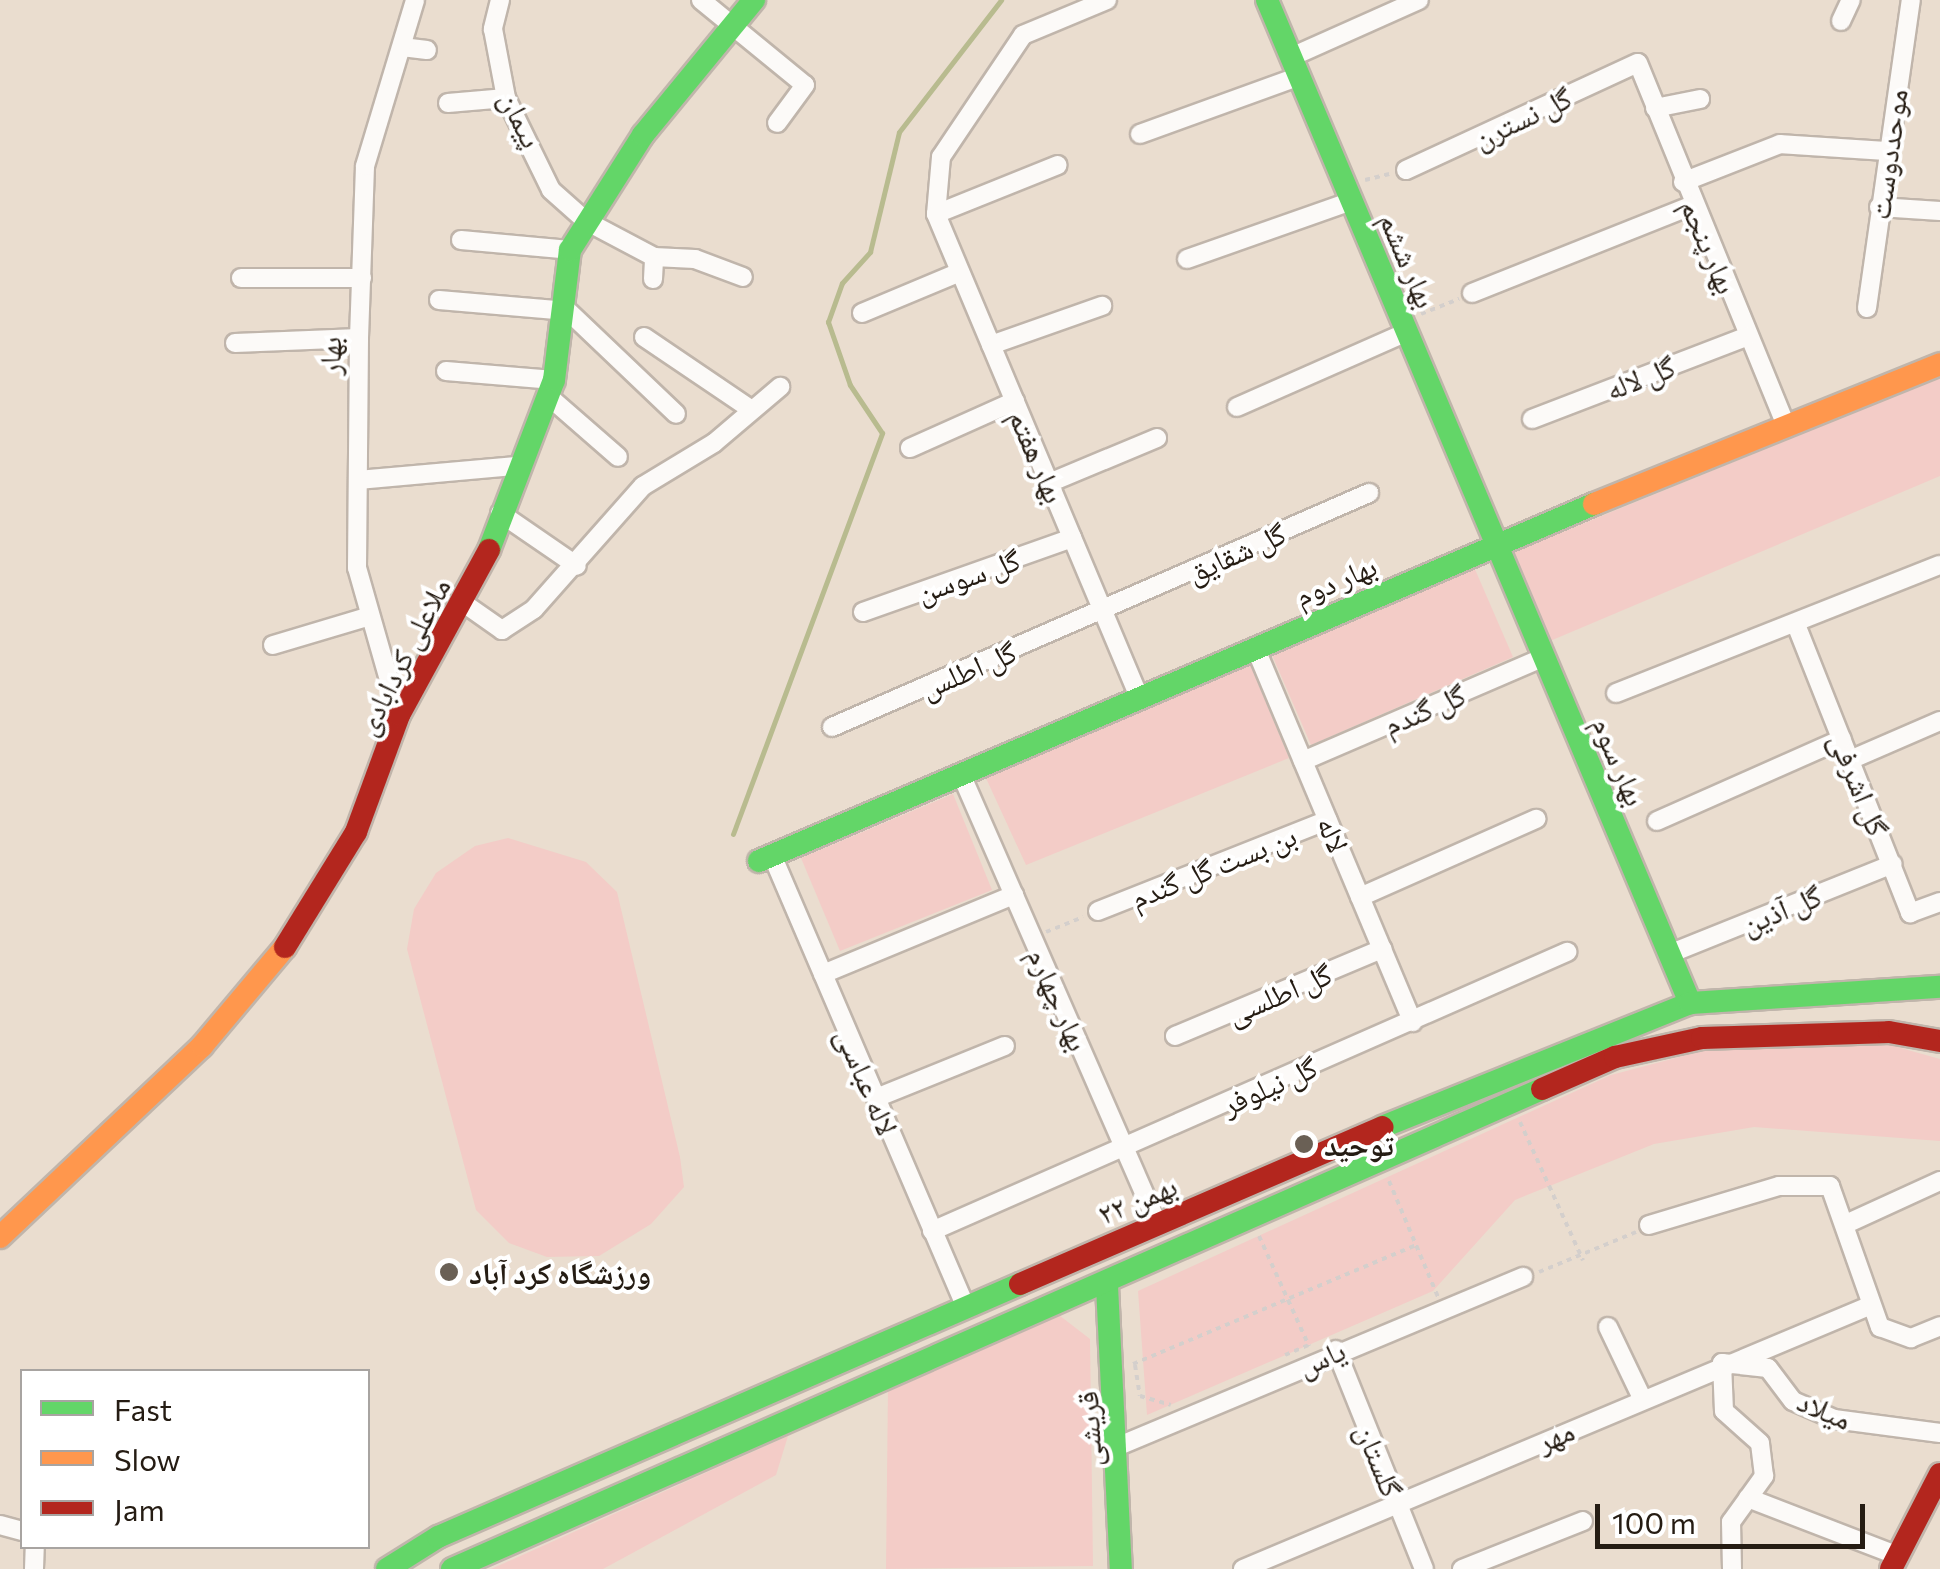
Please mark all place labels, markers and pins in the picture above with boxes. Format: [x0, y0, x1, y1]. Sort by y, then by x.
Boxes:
place label: توحید [1324, 1126, 1394, 1162]
marker: توحید [1293, 1133, 1315, 1155]
place label: ورزشگاه کرد آباد [469, 1254, 651, 1290]
marker: ورزشگاه کرد آباد [438, 1261, 460, 1283]

